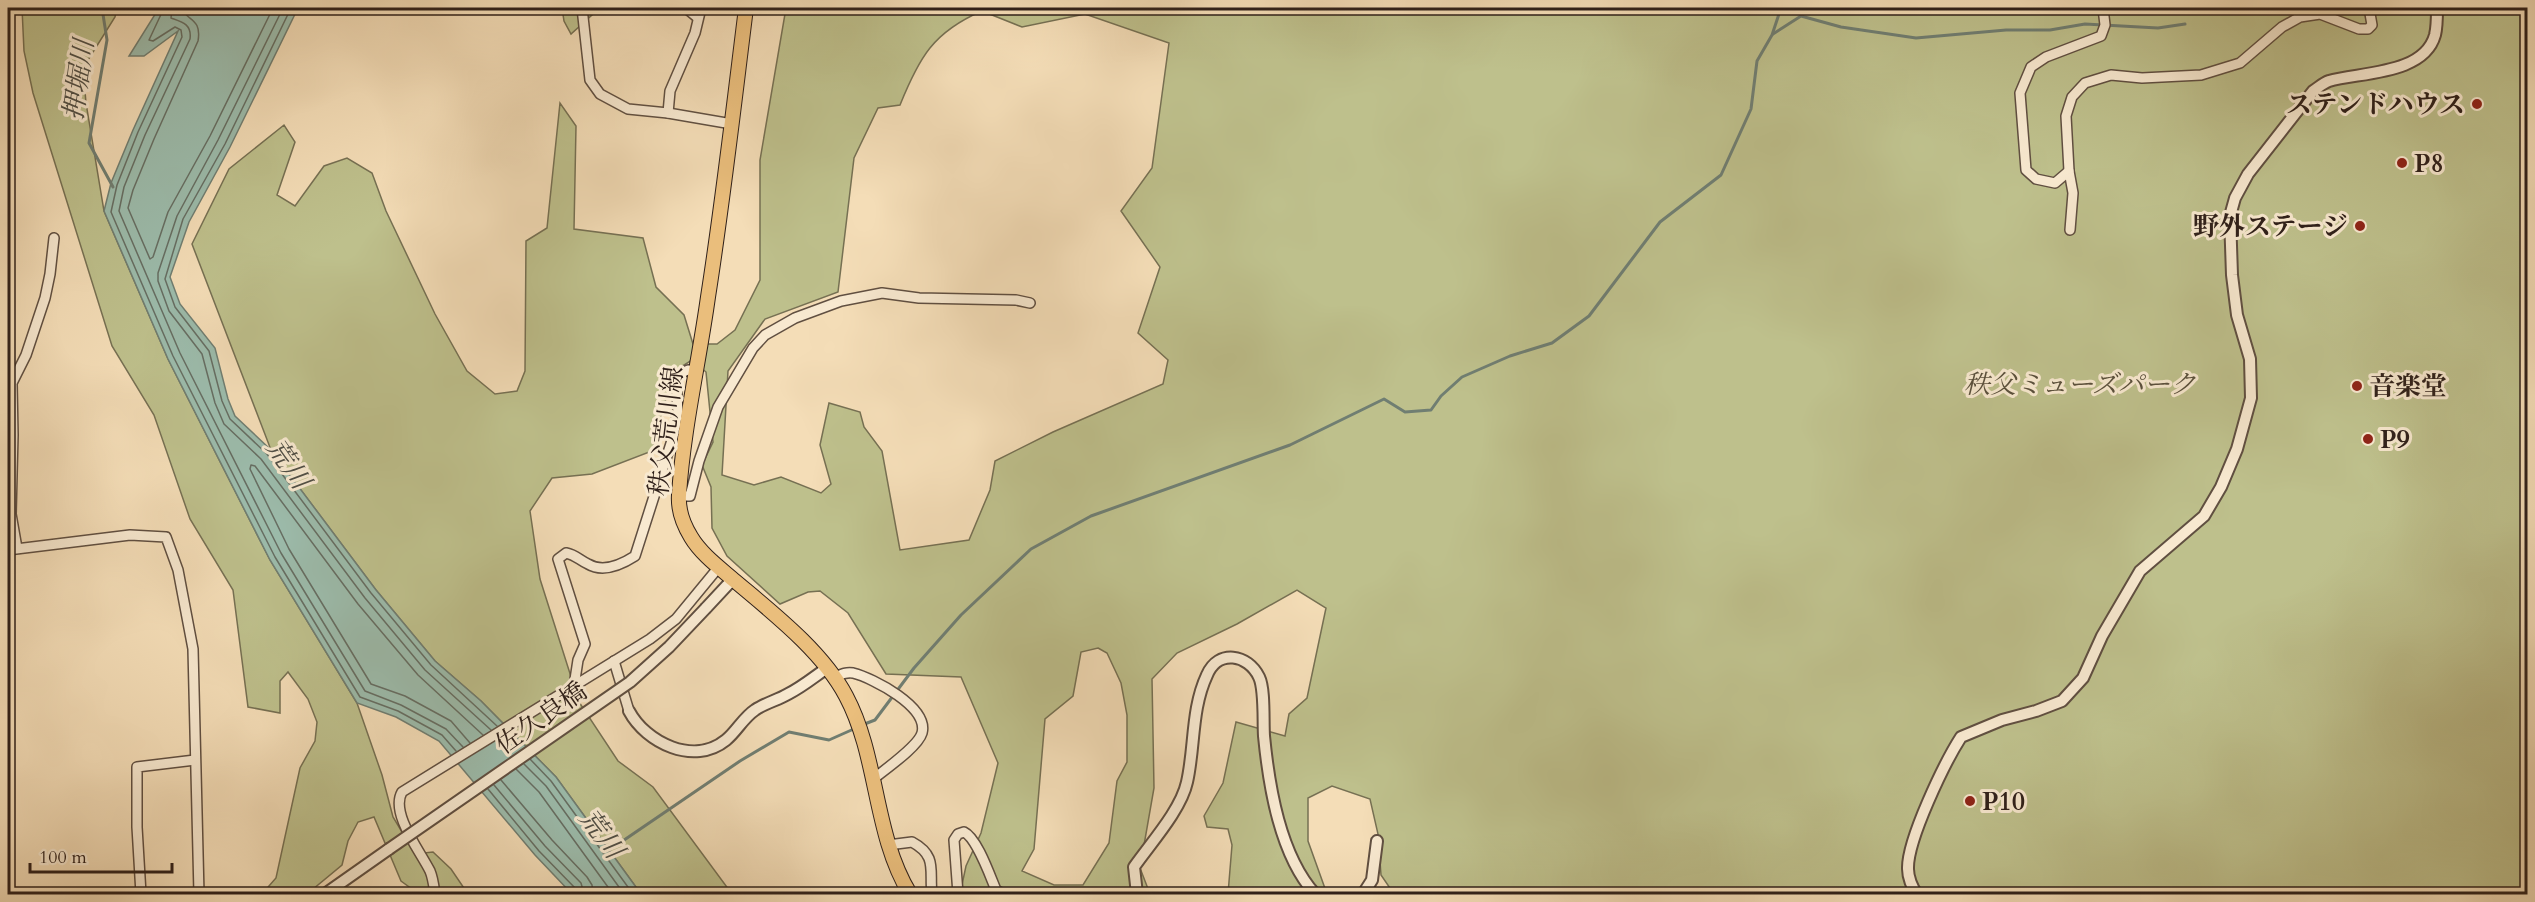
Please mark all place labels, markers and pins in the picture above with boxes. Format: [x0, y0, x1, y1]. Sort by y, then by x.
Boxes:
place label: ステンドハウス [2286, 87, 2465, 122]
marker: ステンドハウス [2470, 97, 2484, 111]
place label: P8 [2414, 146, 2444, 181]
marker: P8 [2395, 156, 2409, 170]
place label: 野外ステージ [2193, 209, 2348, 244]
marker: 野外ステージ [2353, 219, 2367, 233]
place label: 音楽堂 [2369, 369, 2447, 404]
marker: 音楽堂 [2350, 379, 2364, 393]
place label: P9 [2380, 422, 2410, 457]
marker: P9 [2361, 432, 2375, 446]
place label: P10 [1982, 784, 2025, 819]
marker: P10 [1963, 794, 1977, 808]

